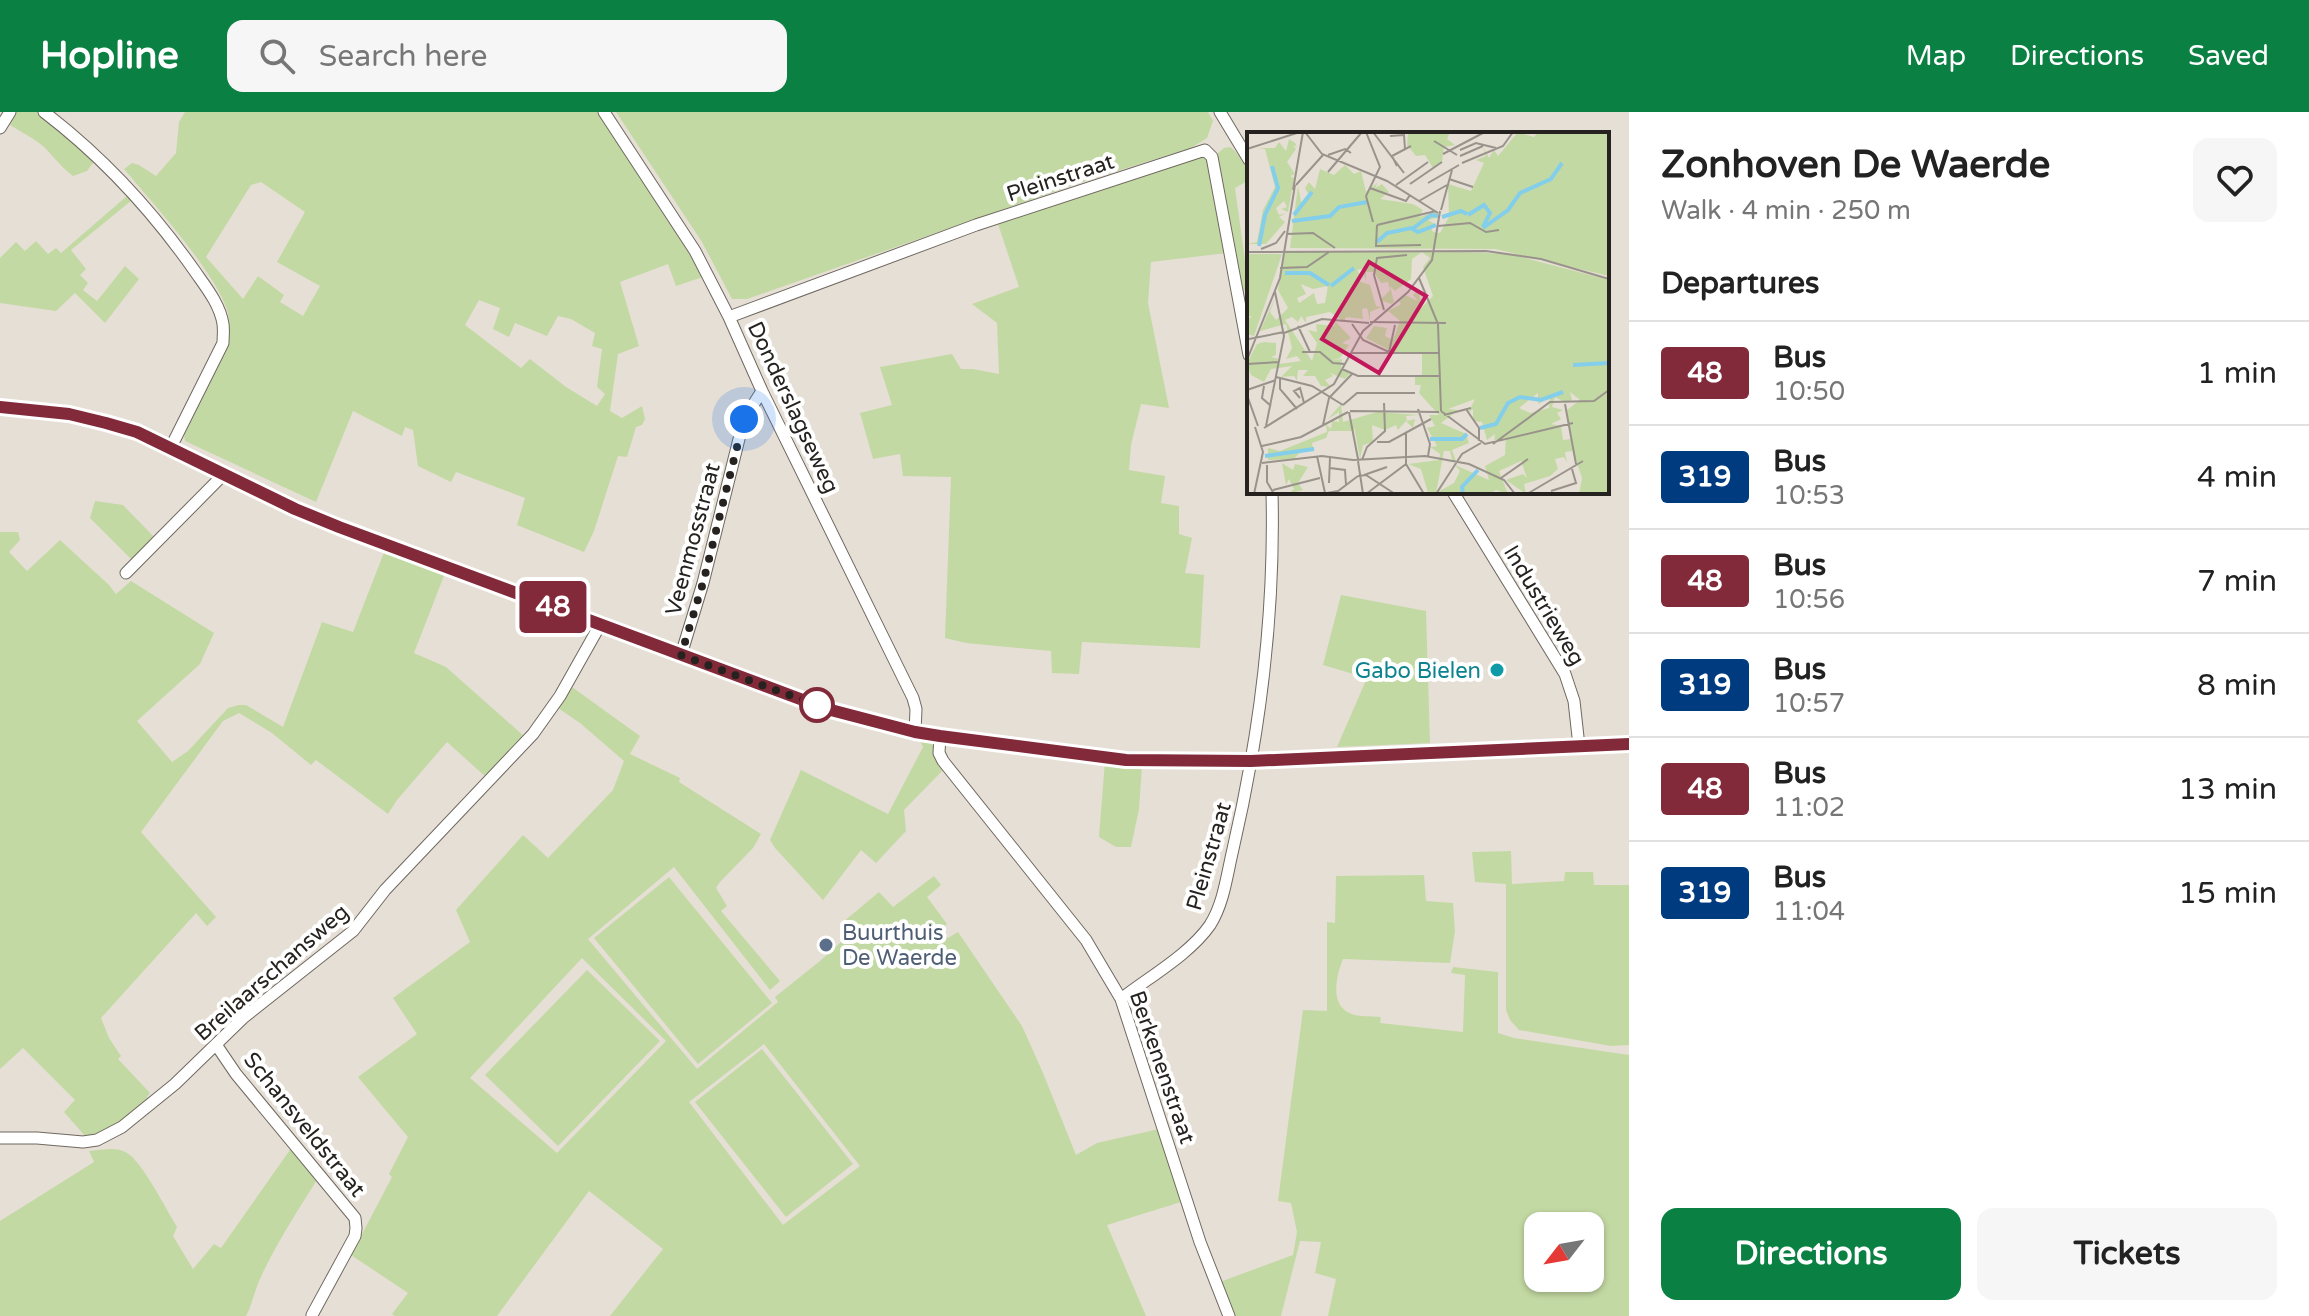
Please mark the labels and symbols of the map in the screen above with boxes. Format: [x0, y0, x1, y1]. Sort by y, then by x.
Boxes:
inset map [1247, 132, 1609, 494]
street label: Pleinstraat [1003, 148, 1117, 208]
street label: Donderslagseweg [742, 317, 844, 497]
your location [724, 399, 764, 439]
street label: Veenmosstraat [660, 460, 726, 618]
street label: Industrieweg [1498, 541, 1590, 670]
line badge: 48 [517, 581, 589, 633]
place label: Gabo Bielen [1355, 658, 1481, 684]
marker: Gabo Bielen [1488, 661, 1506, 679]
unlabelled marker [800, 688, 834, 722]
street label: Pleinstraat [1181, 799, 1237, 914]
street label: Breilaarschansweg [189, 899, 354, 1047]
place label: Buurthuis De Waerde [842, 920, 957, 971]
marker: Buurthuis De Waerde [817, 936, 835, 954]
street label: Berkenenstraat [1124, 988, 1200, 1147]
street label: Schansveldstraat [238, 1047, 370, 1202]
north arrow [1524, 1212, 1604, 1292]

